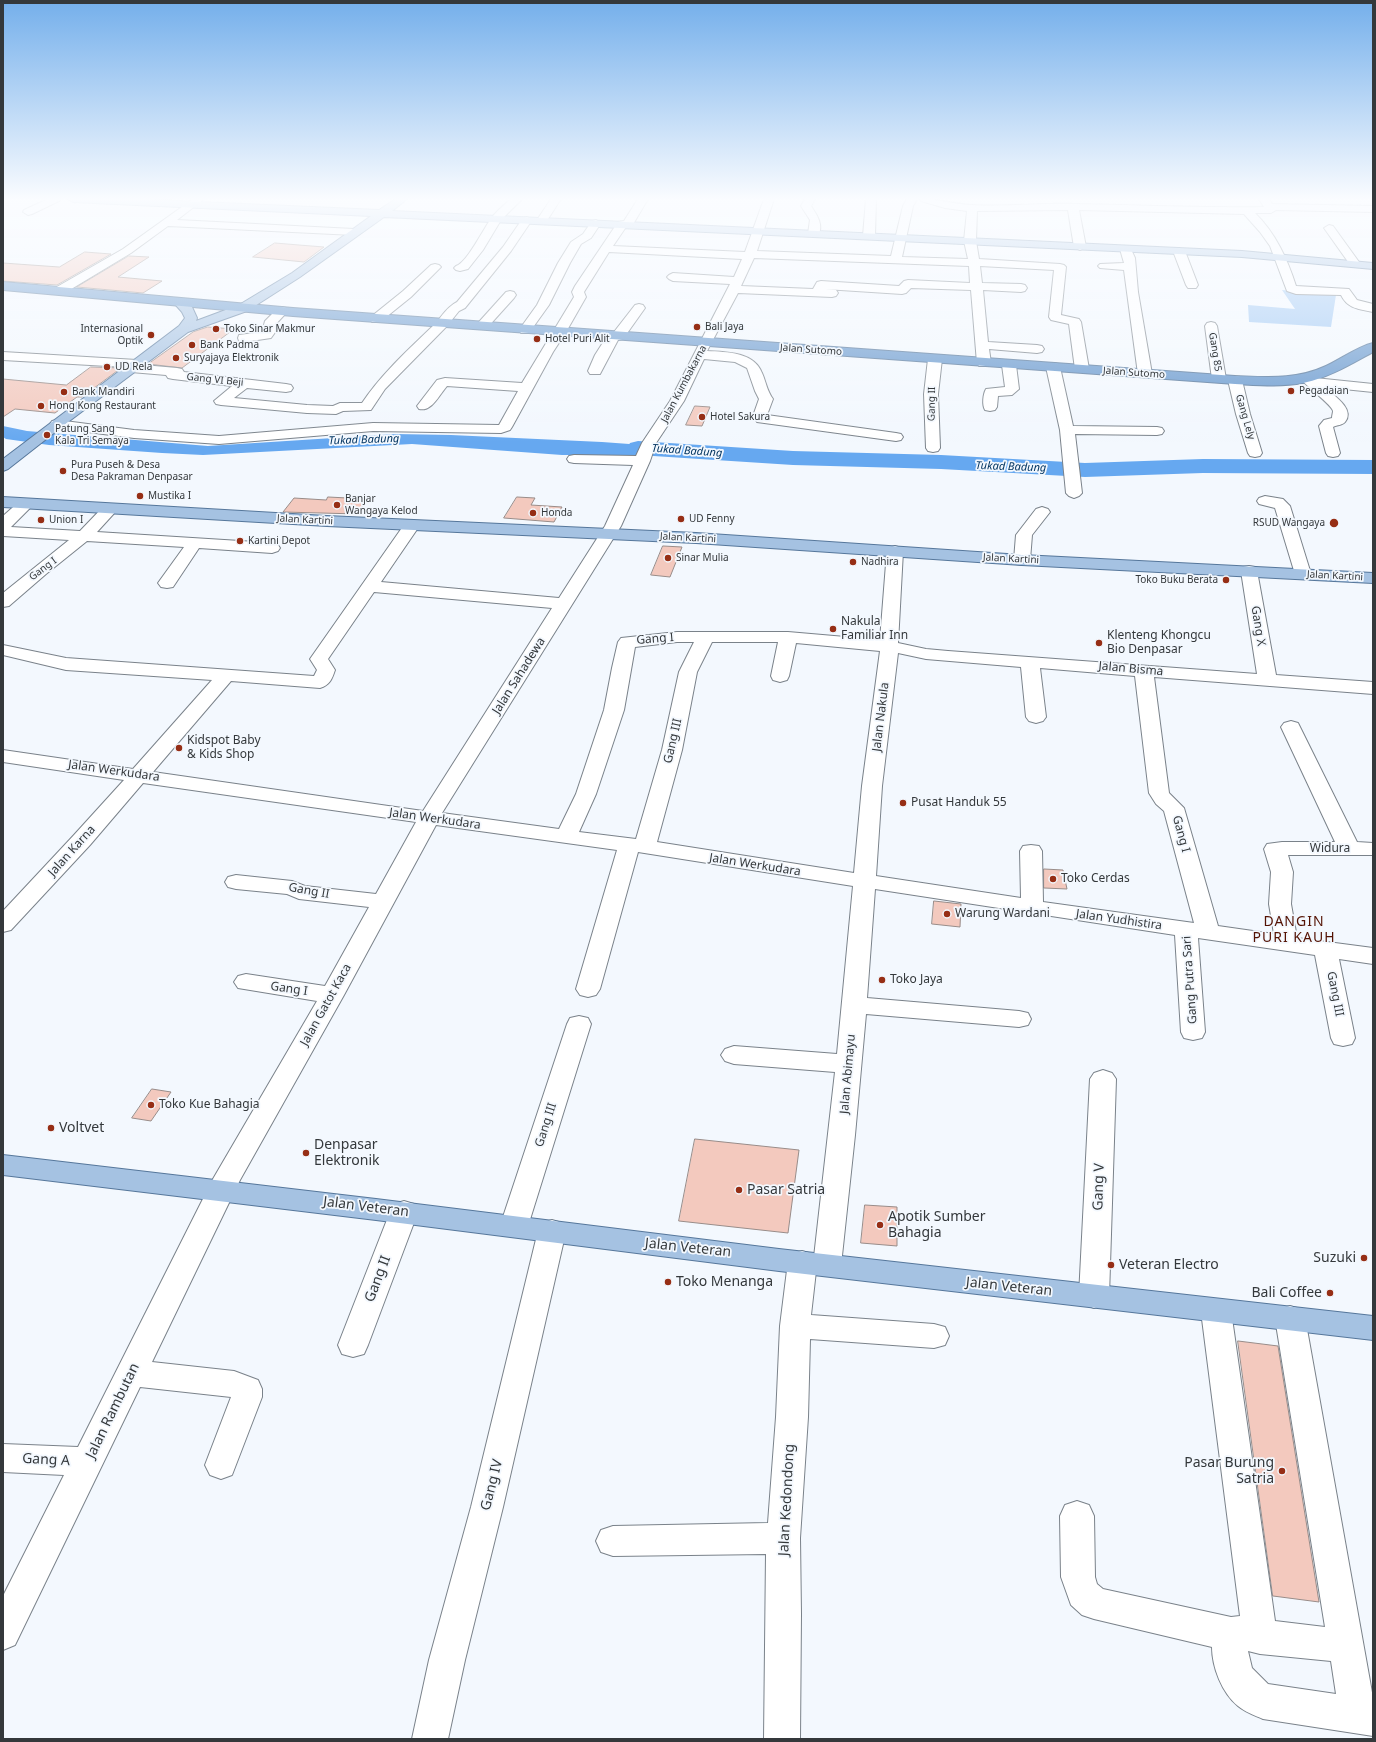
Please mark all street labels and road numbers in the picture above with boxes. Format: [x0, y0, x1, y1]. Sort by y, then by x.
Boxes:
street label: Gang 85 [1206, 332, 1224, 372]
street label: Jalan Sutomo [780, 342, 842, 358]
street label: Jalan Kumbakarna [659, 343, 709, 425]
street label: Jalan Sutomo [1103, 365, 1165, 381]
street label: Gang VI Beji [186, 371, 244, 389]
street label: Gang II [926, 387, 938, 421]
street label: Gang Lely [1233, 393, 1257, 441]
street label: Jalan Kartini [277, 513, 333, 527]
street label: Jalan Kartini [660, 531, 716, 545]
street label: Jalan Kartini [983, 552, 1039, 566]
street label: Gang I [27, 555, 59, 583]
street label: Jalan Kartini [1307, 569, 1363, 583]
street label: Gang X [1248, 605, 1268, 647]
street label: Gang I [636, 630, 674, 648]
street label: Jalan Sahadewa [490, 635, 548, 717]
street label: Jalan Bisma [1098, 659, 1164, 679]
street label: Jalan Nakula [870, 681, 892, 753]
street label: Gang III [661, 717, 685, 765]
street label: Jalan Werkudara [67, 757, 161, 785]
street label: Jalan Werkudara [388, 805, 482, 833]
street label: Gang I [1169, 814, 1193, 854]
street label: Jalan Karna [45, 823, 99, 879]
street label: Widura [1310, 842, 1350, 856]
street label: Jalan Werkudara [708, 851, 802, 879]
street label: Gang II [287, 880, 331, 902]
street label: Jalan Yudhistira [1075, 907, 1163, 933]
street label: Gang Putra Sari [1180, 935, 1200, 1025]
street label: Jalan Gatot Kaca [298, 961, 354, 1049]
street label: Gang III [1324, 970, 1346, 1018]
street label: Gang I [269, 979, 309, 999]
street label: Jalan Abimayu [837, 1034, 859, 1114]
street label: Gang III [532, 1101, 560, 1149]
street label: Gang V [1090, 1163, 1108, 1211]
street label: Jalan Veteran [322, 1193, 410, 1221]
street label: Jalan Veteran [644, 1235, 732, 1261]
street label: Gang II [361, 1253, 395, 1305]
street label: Jalan Veteran [965, 1274, 1053, 1300]
street label: Jalan Rambutan [83, 1361, 143, 1461]
street label: Jalan Kedondong [776, 1444, 798, 1556]
street label: Gang A [22, 1450, 70, 1470]
street label: Gang IV [478, 1458, 506, 1512]

